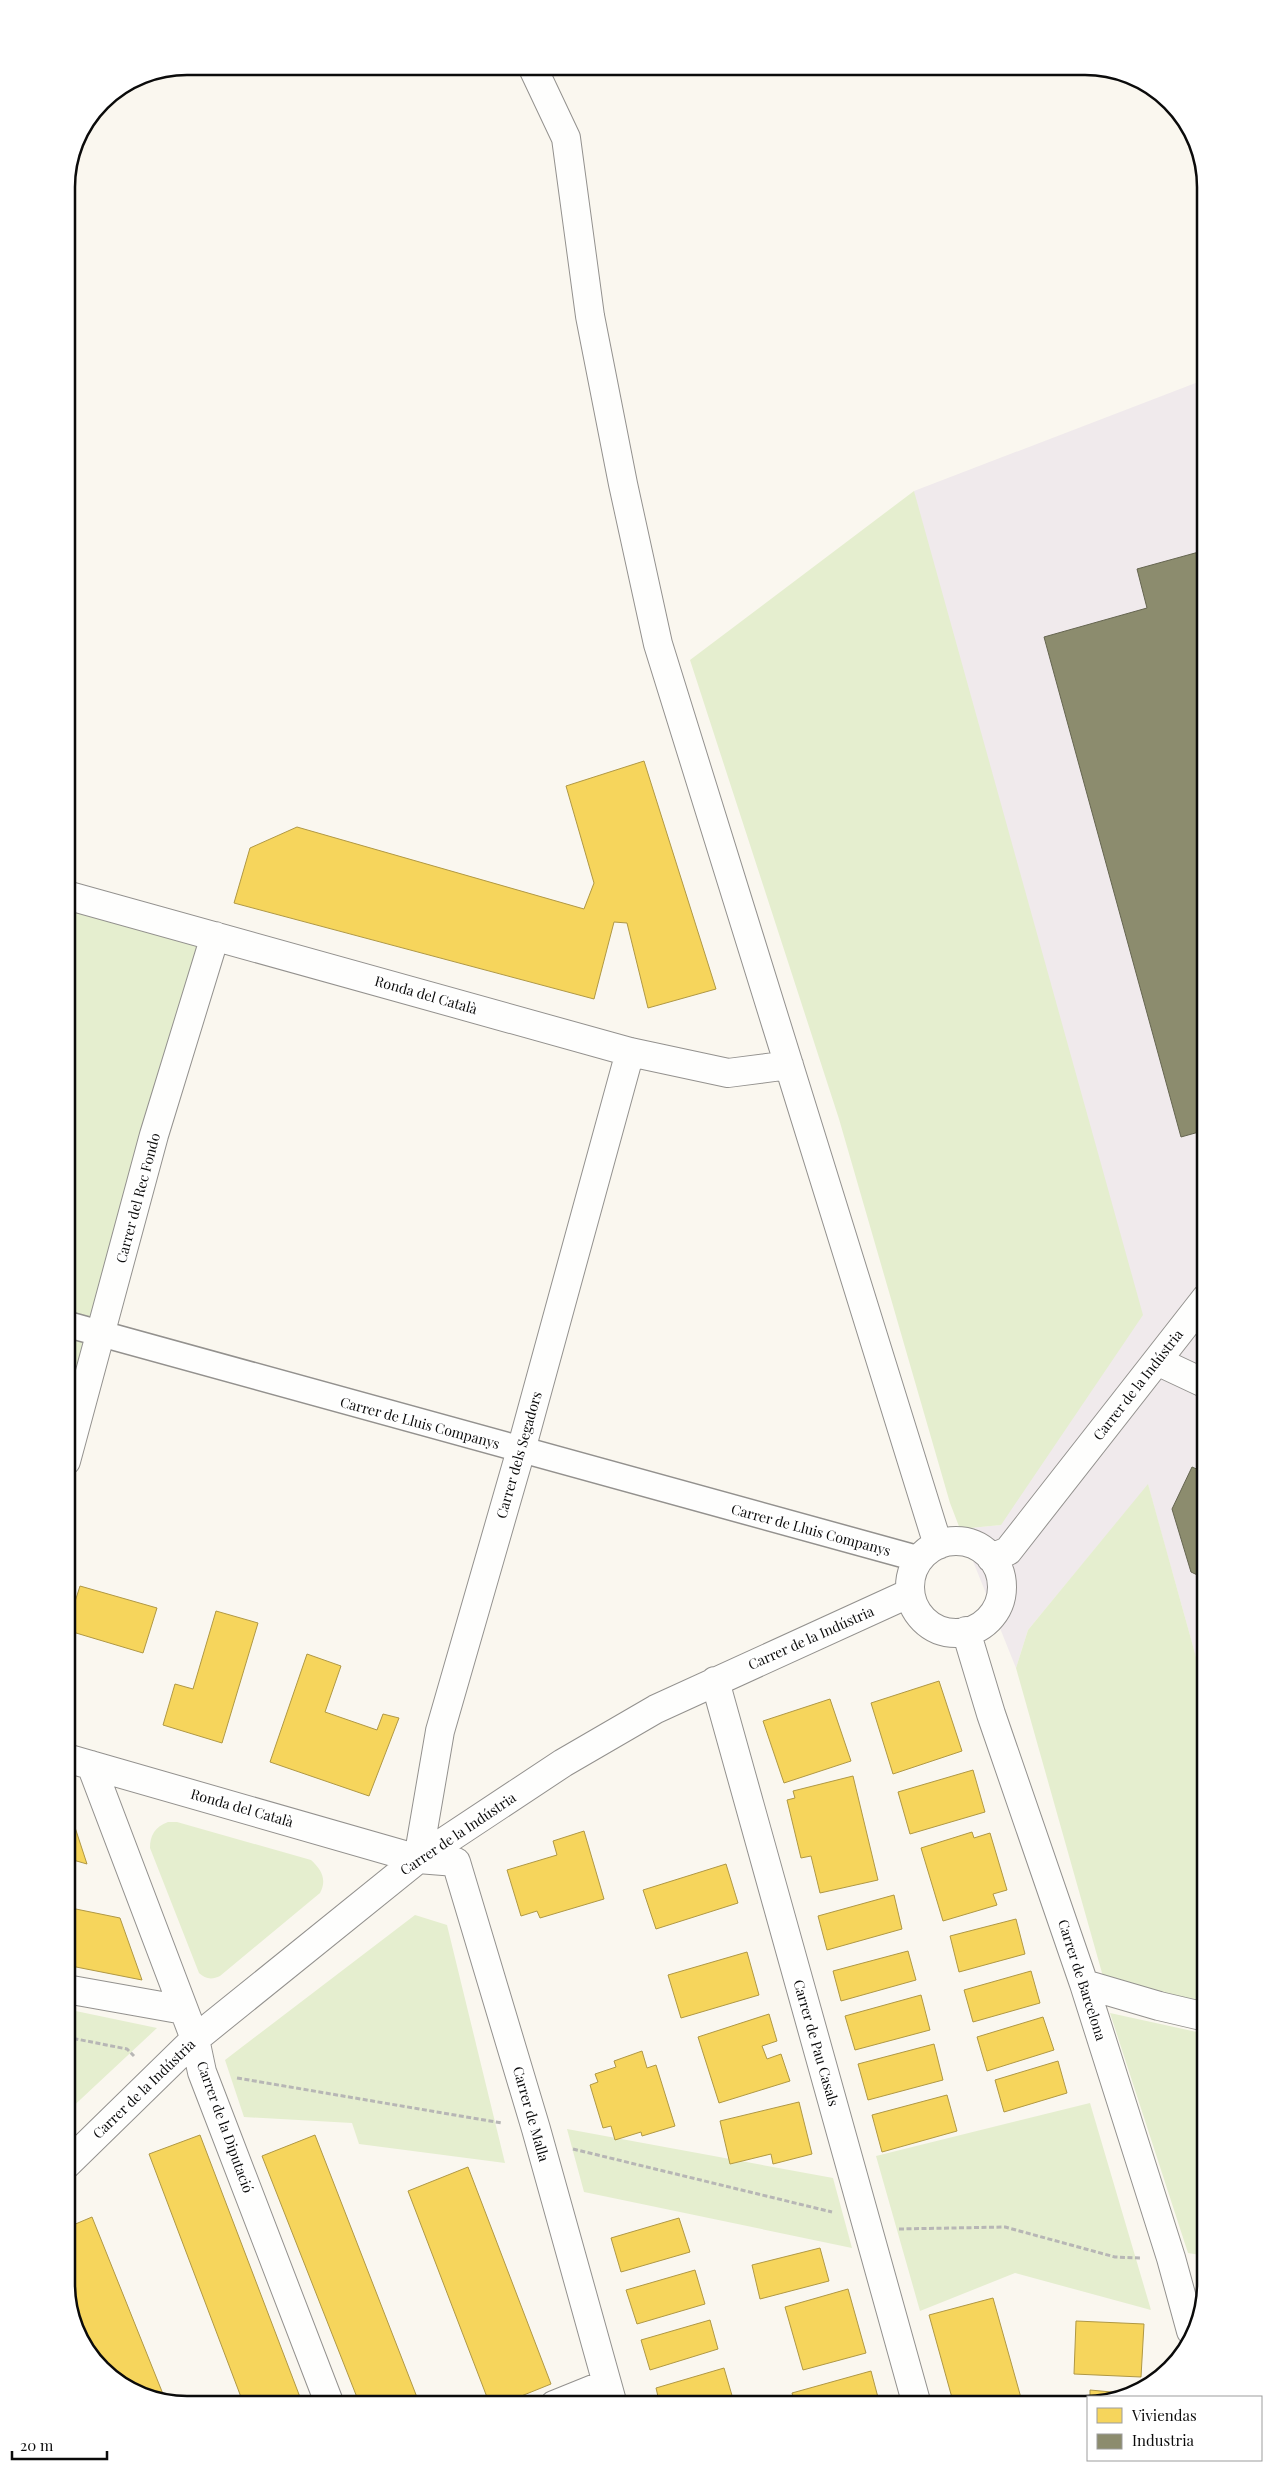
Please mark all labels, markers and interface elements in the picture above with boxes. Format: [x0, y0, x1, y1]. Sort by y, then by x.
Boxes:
street label: Ronda del Català [373, 971, 480, 1018]
street label: Carrer del Rec Fondo [111, 1130, 164, 1265]
street label: Carrer de la Indústria [1088, 1325, 1187, 1444]
street label: Carrer dels Segadors [491, 1389, 546, 1521]
street label: Carrer de Lluis Companys [338, 1392, 502, 1453]
street label: Carrer de Lluis Companys [729, 1499, 893, 1560]
street label: Carrer de la Indústria [745, 1601, 877, 1674]
street label: Ronda del Català [189, 1784, 296, 1831]
street label: Carrer de la Indústria [396, 1788, 519, 1879]
street label: Carrer de Barcelona [1054, 1917, 1111, 2043]
street label: Carrer de Pau Casals [789, 1977, 844, 2108]
street label: Carrer de la Indústria [88, 2035, 199, 2143]
street label: Carrer de la Diputació [193, 2058, 258, 2196]
street label: Carrer de Malla [509, 2064, 554, 2164]
legend [1087, 2396, 1262, 2461]
text: Viviendas [1131, 2405, 1197, 2425]
scale bar [12, 2428, 108, 2460]
text: Industria [1132, 2430, 1195, 2450]
text: 20 m [20, 2435, 54, 2455]

